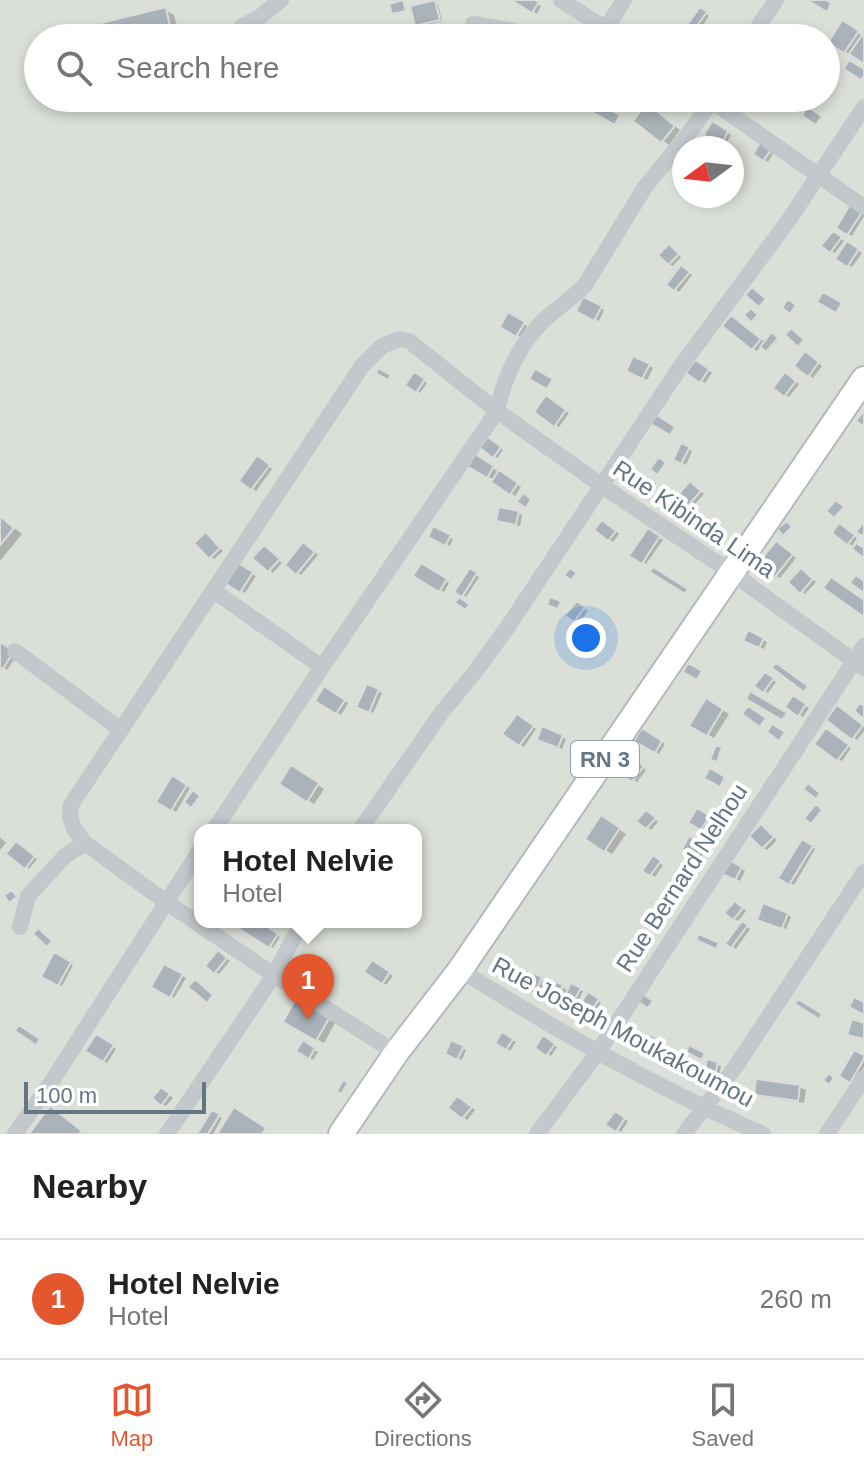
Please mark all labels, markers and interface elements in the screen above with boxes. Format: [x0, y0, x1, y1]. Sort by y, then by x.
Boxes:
search box [24, 24, 840, 112]
icon: search [52, 46, 96, 90]
text: Search here [116, 51, 279, 84]
north arrow [672, 136, 744, 208]
street label: Rue Kibinda Lima [608, 454, 781, 583]
your location [566, 618, 606, 658]
road number: RN 3 [571, 741, 639, 777]
street label: Rue Bernard Nelhou [611, 779, 752, 977]
popup [194, 824, 422, 928]
text: Hotel Nelvie [222, 844, 394, 877]
text: Hotel [222, 878, 283, 908]
street label: Rue Joseph Moukakoumou [488, 951, 759, 1112]
pin: 1 [282, 954, 334, 1020]
scale bar [24, 1078, 206, 1114]
text: 100 m [36, 1083, 97, 1108]
text: Nearby [32, 1167, 147, 1205]
text: Hotel Nelvie [108, 1267, 280, 1300]
text: 1 [51, 1284, 65, 1314]
text: 260 m [760, 1284, 832, 1314]
text: Hotel [108, 1301, 169, 1331]
tab: Map [110, 1378, 154, 1452]
tab: Directions [374, 1378, 472, 1452]
tab: Saved [692, 1378, 754, 1452]

